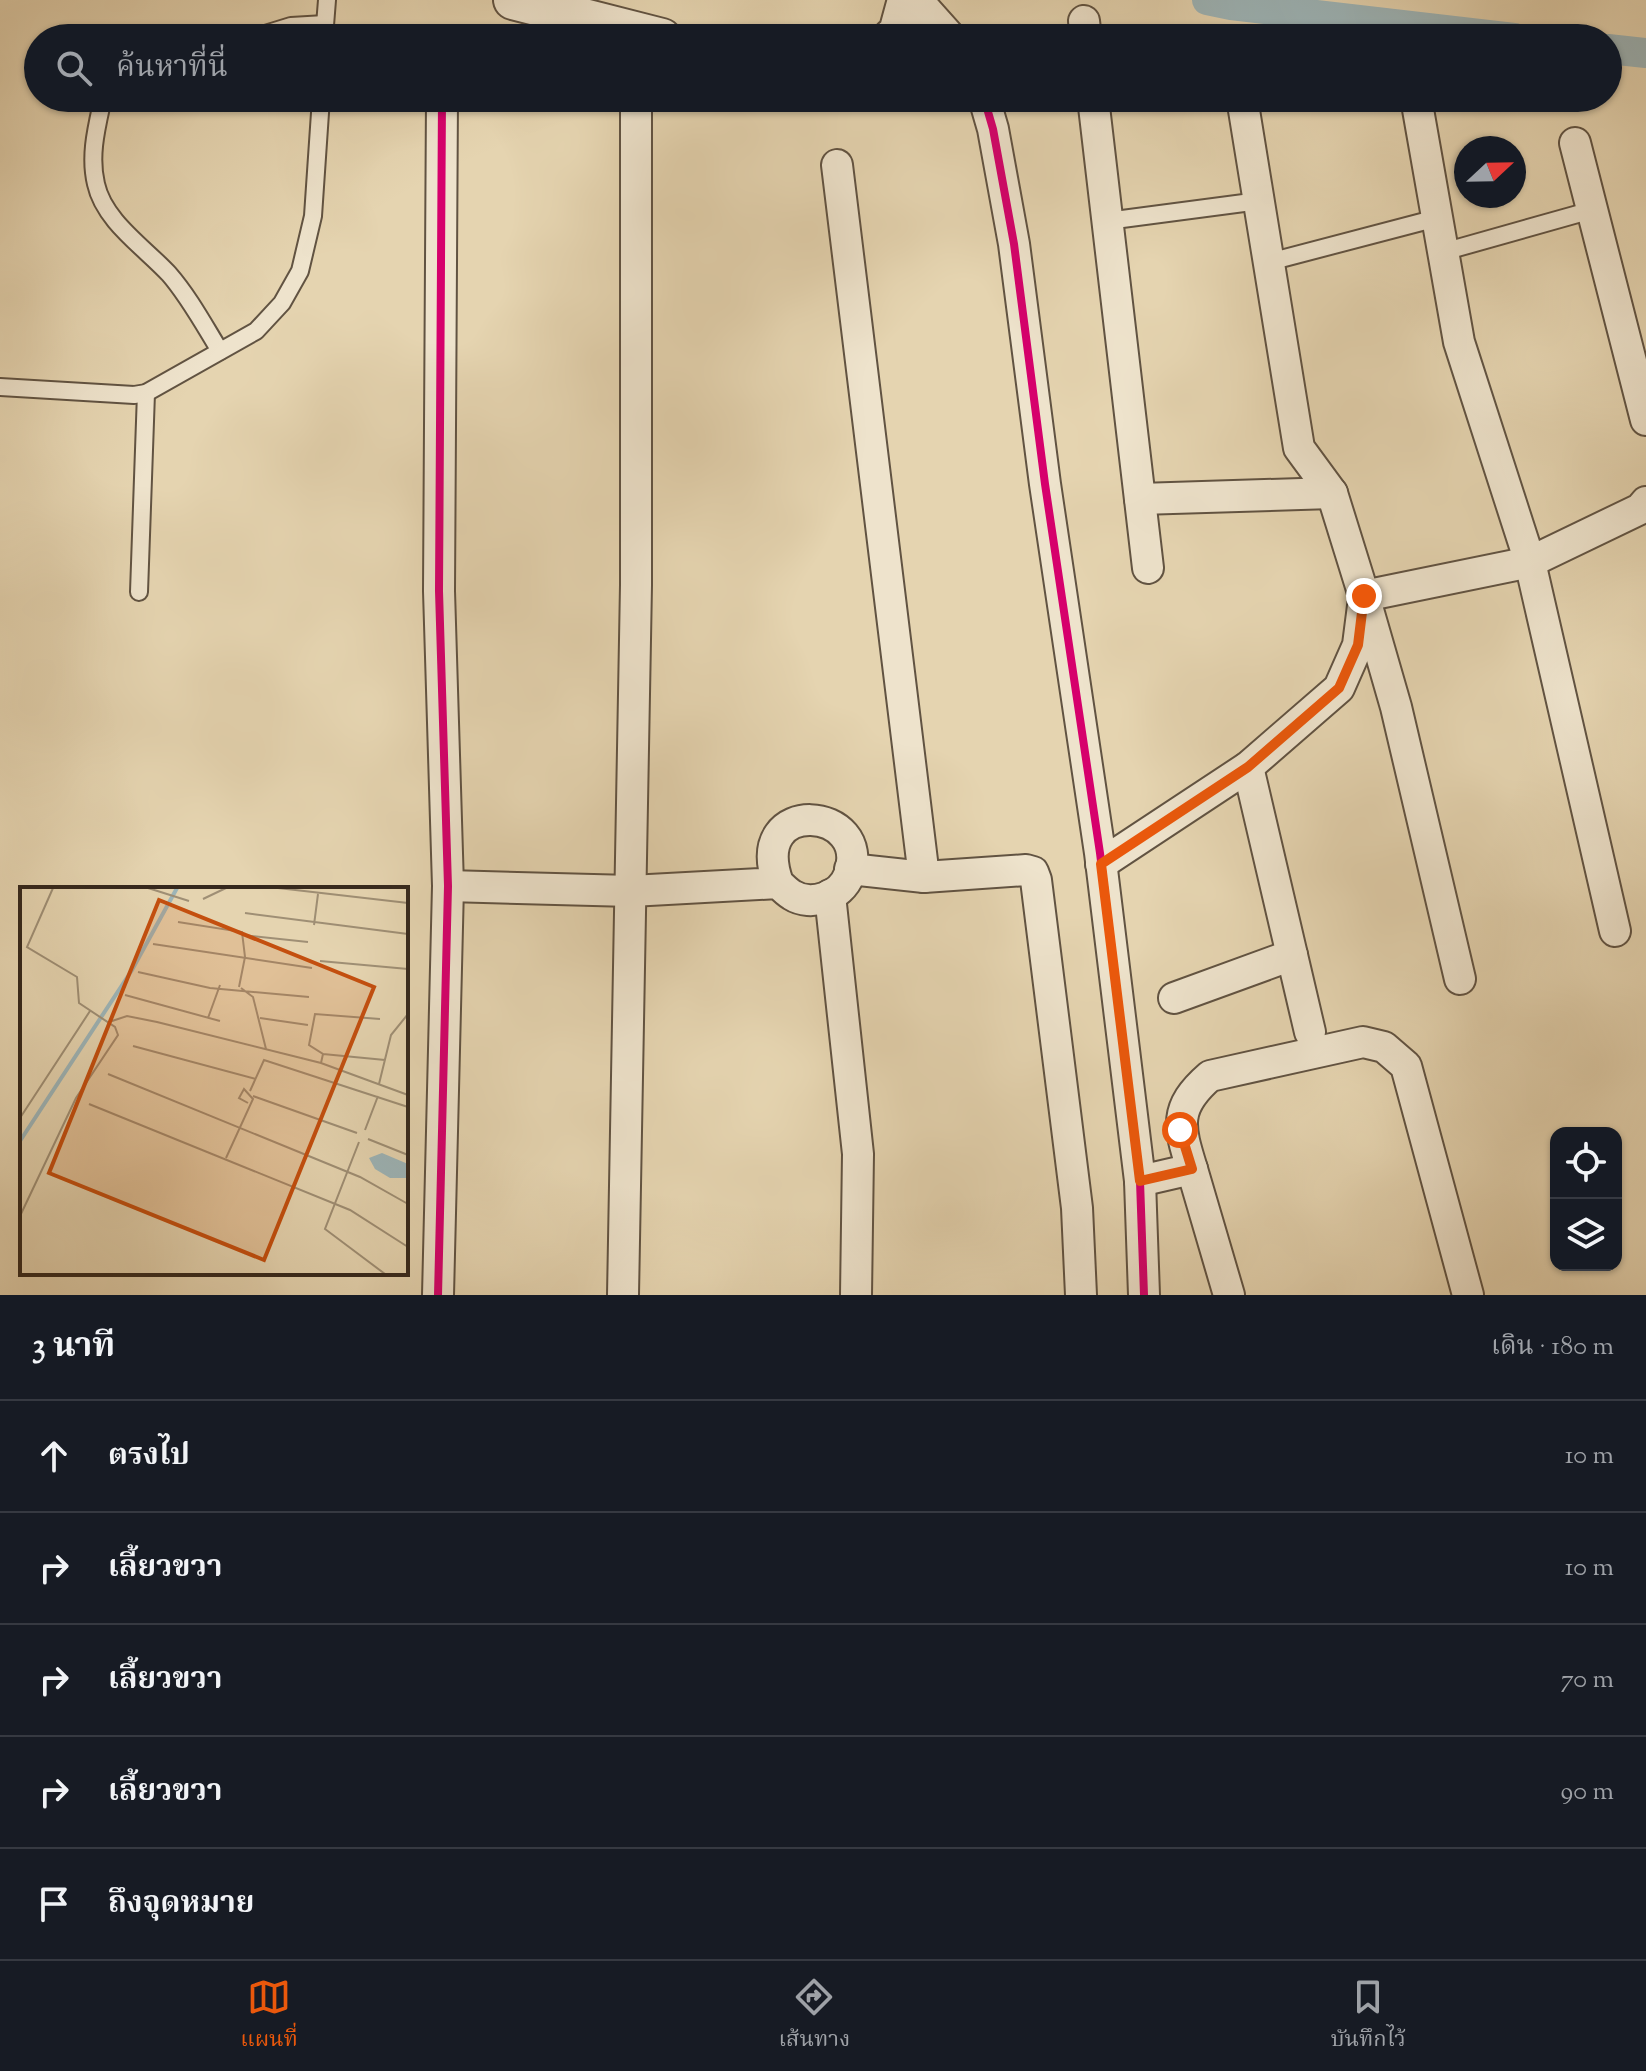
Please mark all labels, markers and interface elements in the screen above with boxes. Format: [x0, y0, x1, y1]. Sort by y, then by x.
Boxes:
search box [24, 24, 1622, 112]
icon: search [52, 46, 96, 90]
text: ค้นหาที่นี่ [116, 47, 228, 90]
north arrow [1454, 136, 1526, 208]
route end [1346, 578, 1382, 614]
inset map [20, 887, 408, 1275]
route start [1162, 1112, 1198, 1148]
map controls [1550, 1127, 1622, 1271]
button: locate [1550, 1127, 1622, 1199]
button: layers [1550, 1199, 1622, 1271]
text: 3 นาที [32, 1323, 115, 1372]
text: เดิน · 180 m [1491, 1329, 1614, 1366]
icon: ahead [32, 1434, 76, 1478]
text: ตรงไป [108, 1435, 190, 1478]
text: 10 m [1565, 1438, 1614, 1475]
icon: right [32, 1546, 76, 1590]
text: เลี้ยวขวา [108, 1547, 222, 1590]
text: 10 m [1565, 1550, 1614, 1587]
icon: right [32, 1658, 76, 1702]
text: เลี้ยวขวา [108, 1659, 222, 1702]
text: 70 m [1561, 1662, 1614, 1699]
icon: right [32, 1770, 76, 1814]
text: เลี้ยวขวา [108, 1771, 222, 1814]
text: 90 m [1561, 1774, 1614, 1811]
icon: arrive [32, 1882, 76, 1926]
text: ถึงจุดหมาย [108, 1883, 254, 1926]
tab: แผนที่ [240, 1975, 298, 2058]
tab: เส้นทาง [779, 1975, 850, 2058]
tab: บันทึกไว้ [1331, 1975, 1406, 2058]

